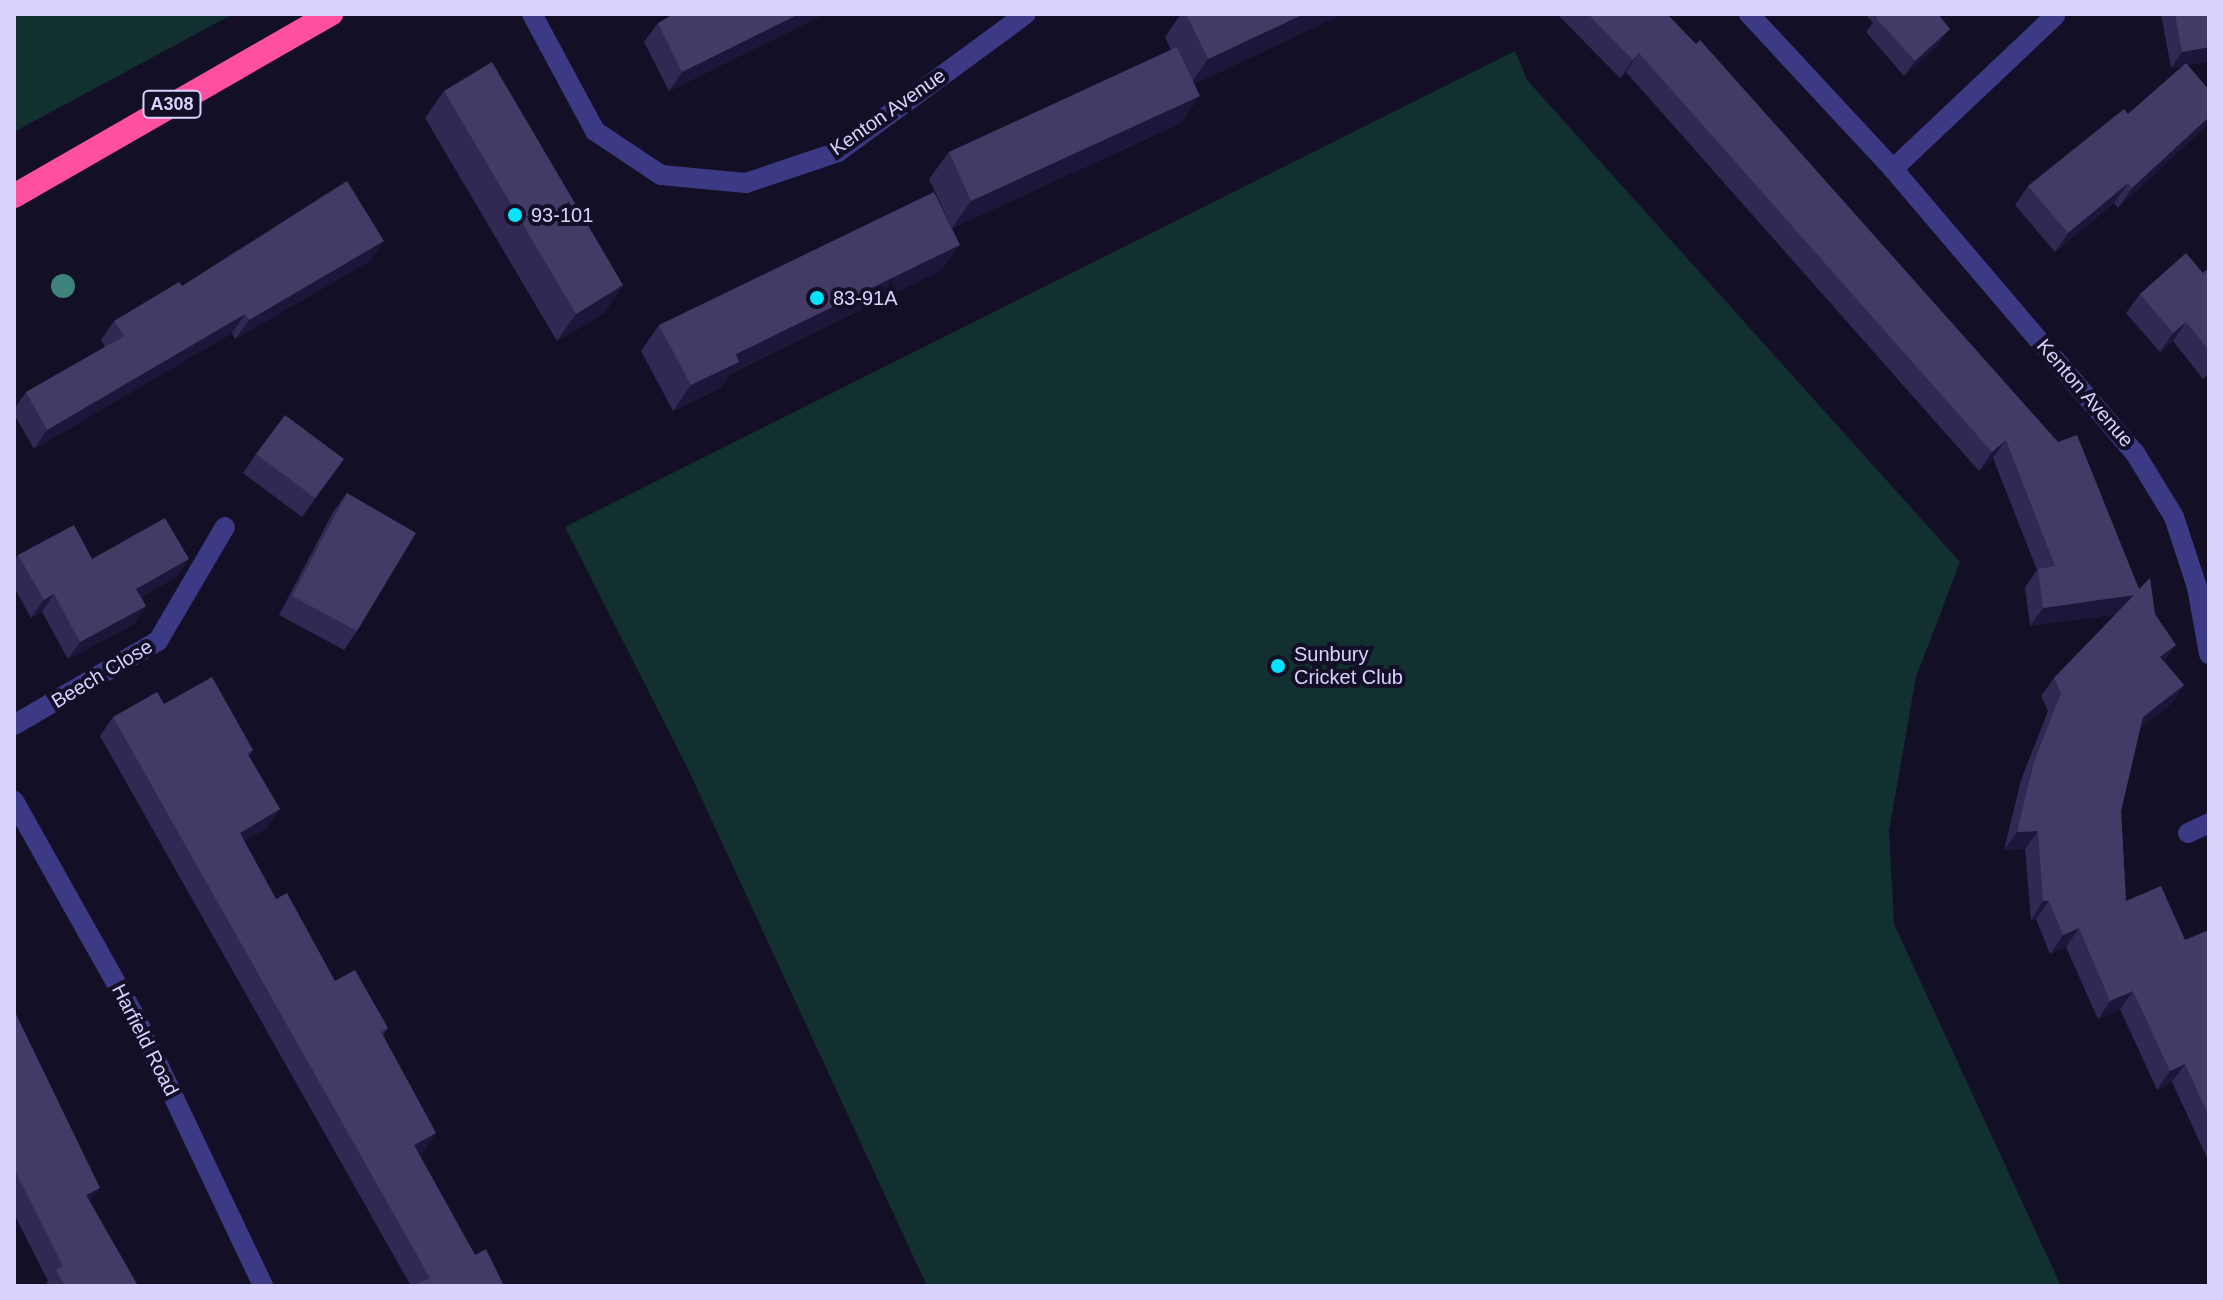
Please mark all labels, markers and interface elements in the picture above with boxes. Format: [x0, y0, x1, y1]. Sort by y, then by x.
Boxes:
street label: Kenton Avenue [825, 63, 951, 161]
road number: A308 [142, 90, 202, 118]
place label: 93-101 [531, 203, 593, 227]
marker: 93-101 [506, 206, 524, 224]
place label: 83-91A [833, 286, 897, 310]
marker: 83-91A [808, 289, 826, 307]
street label: Kenton Avenue [2031, 334, 2139, 452]
street label: Beech Close [47, 635, 157, 713]
place label: Sunbury Cricket Club [1294, 642, 1403, 689]
marker: Sunbury Cricket Club [1269, 657, 1287, 675]
street label: Harfield Road [107, 980, 183, 1100]

